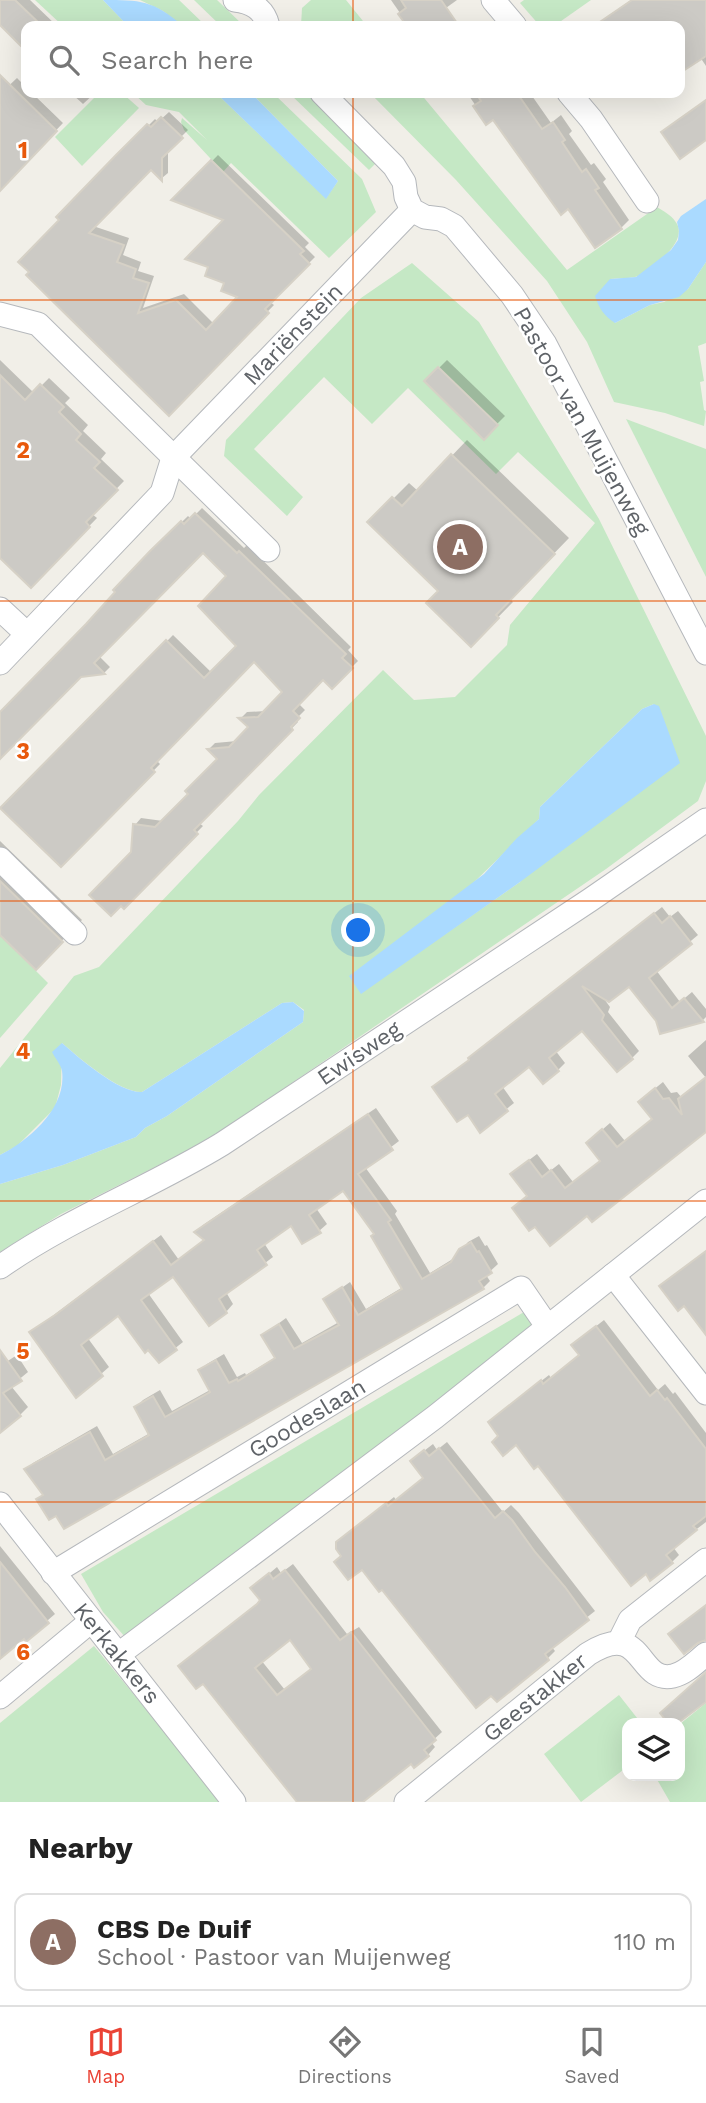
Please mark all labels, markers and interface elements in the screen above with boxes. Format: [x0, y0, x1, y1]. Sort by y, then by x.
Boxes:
search box [21, 21, 685, 98]
icon: search [45, 41, 83, 79]
text: Search here [101, 45, 253, 75]
text: 1 [18, 137, 28, 164]
street label: Mariënstein [238, 278, 349, 391]
street label: Pastoor van Muijenweg [507, 302, 656, 541]
text: 2 [16, 437, 30, 464]
pin: A [437, 521, 483, 573]
text: 3 [16, 738, 30, 765]
your location [341, 913, 375, 947]
street label: Ewisweg [312, 1015, 407, 1091]
text: 4 [16, 1038, 31, 1065]
text: 5 [16, 1338, 30, 1365]
street label: Goodeslaan [244, 1373, 371, 1464]
street label: Kerkakkers [68, 1597, 166, 1709]
text: 6 [16, 1639, 30, 1666]
street label: Geestakker [478, 1647, 593, 1748]
map controls [622, 1718, 685, 1781]
button: layers [622, 1718, 685, 1781]
text: Nearby [28, 1830, 133, 1865]
text: CBS De Duif [97, 1914, 251, 1944]
text: A [45, 1929, 61, 1956]
text: 110 m [614, 1929, 676, 1956]
text: School · Pastoor van Muijenweg [97, 1944, 450, 1971]
tab: Map [86, 2023, 125, 2088]
tab: Directions [298, 2023, 392, 2088]
tab: Saved [564, 2023, 620, 2088]

